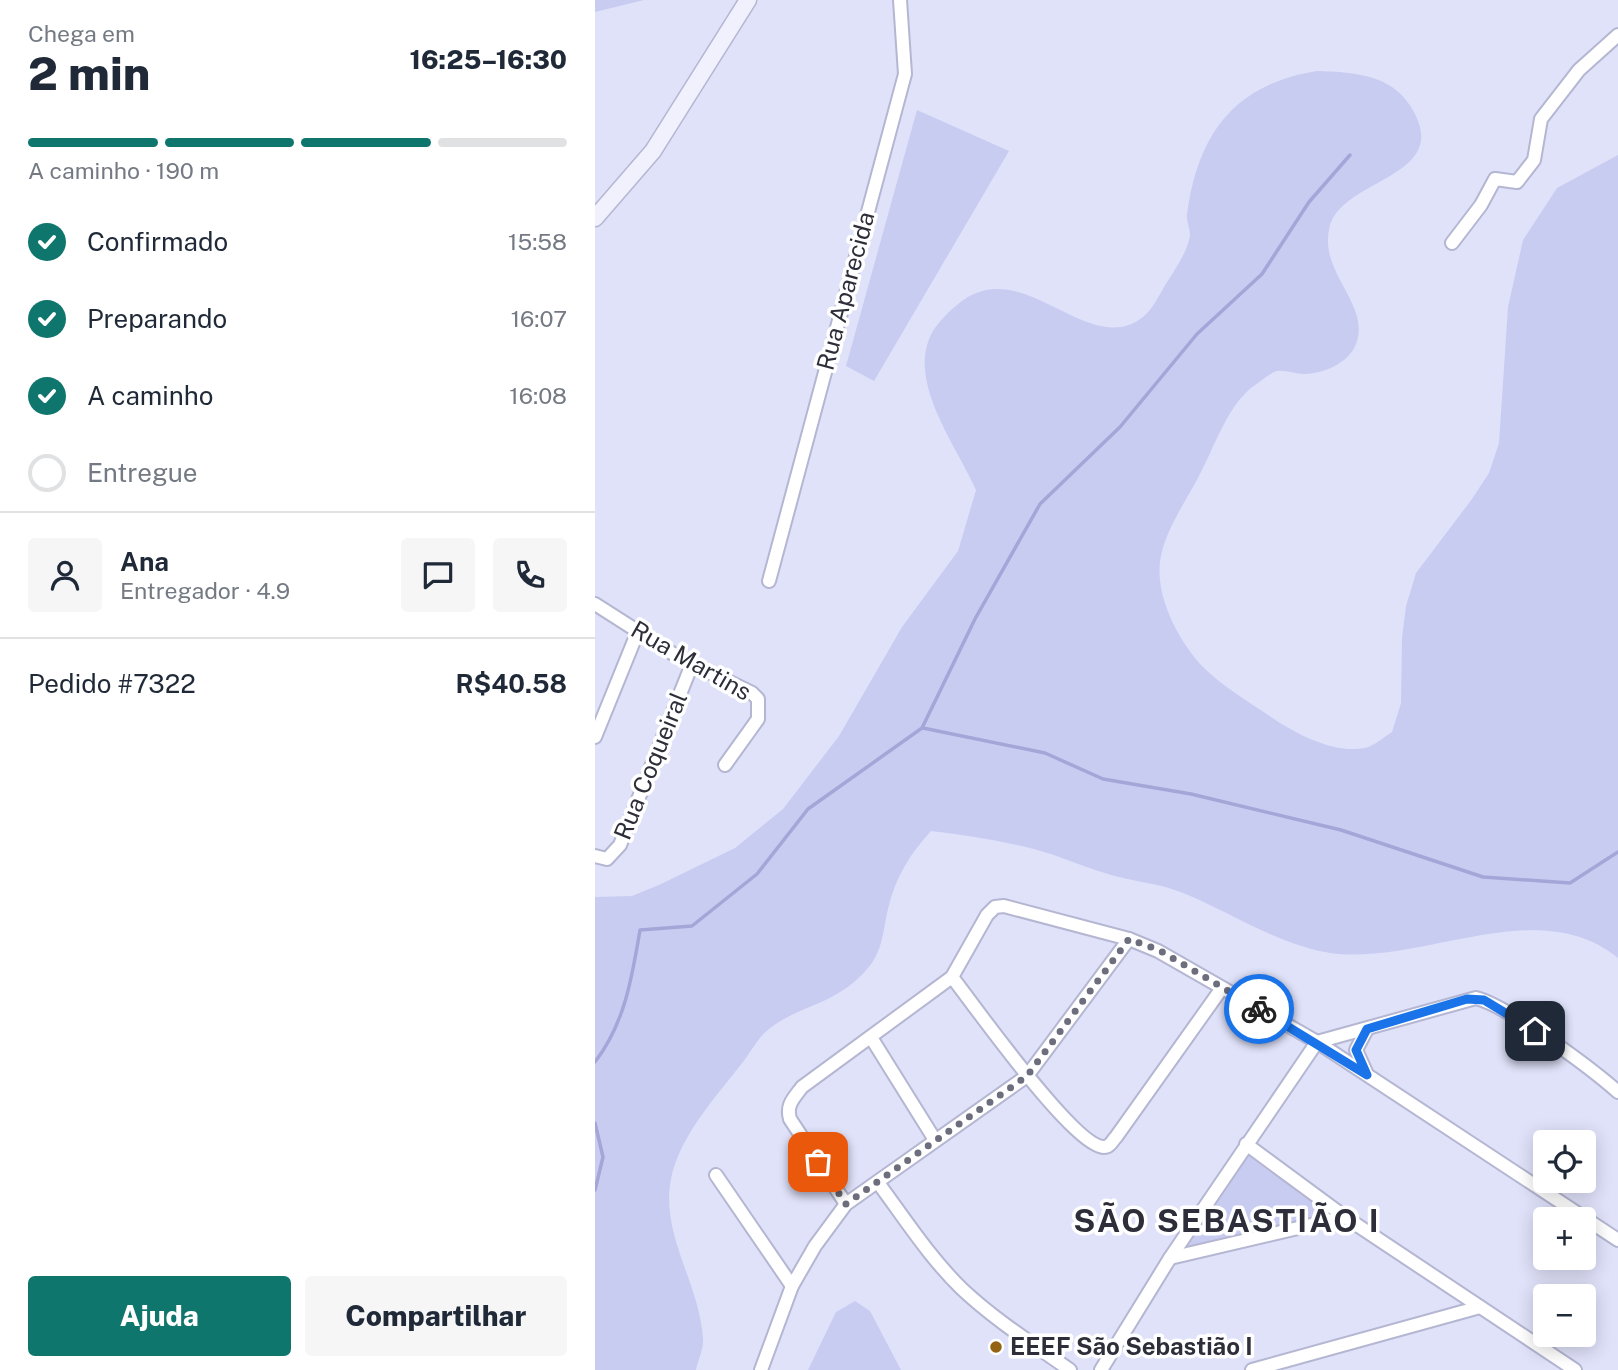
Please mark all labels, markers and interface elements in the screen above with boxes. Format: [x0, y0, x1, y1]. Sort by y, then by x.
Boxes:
text: Chega em [28, 20, 135, 47]
text: 16:25–16:30 [410, 44, 567, 75]
text: 2 min [28, 46, 150, 100]
text: A caminho · 190 m [28, 157, 219, 184]
street label: Rua Aparecida [810, 209, 880, 373]
icon: check [28, 223, 66, 261]
text: Confirmado [87, 226, 228, 257]
text: 15:58 [508, 228, 567, 255]
icon: check [28, 300, 66, 338]
text: Preparando [87, 303, 227, 334]
text: 16:07 [511, 305, 567, 332]
icon: check [28, 377, 66, 415]
text: A caminho [87, 380, 214, 411]
text: 16:08 [509, 382, 567, 409]
text: Entregue [87, 457, 198, 488]
button: person [28, 538, 102, 612]
button: chat [401, 538, 475, 612]
button: phone [493, 538, 567, 612]
text: Ana [120, 546, 169, 577]
text: Entregador · 4.9 [120, 577, 290, 604]
street label: Rua Martins [627, 615, 756, 706]
text: Pedido #7322 [28, 668, 196, 699]
text: R$40.58 [455, 668, 567, 699]
street label: Rua Coqueiral [608, 688, 692, 843]
courier [1224, 974, 1294, 1044]
icon: bike [1240, 990, 1278, 1028]
pin [1505, 1001, 1565, 1061]
icon: home [1516, 1012, 1554, 1050]
map controls [1533, 1130, 1596, 1347]
button: locate [1533, 1130, 1596, 1193]
pin [788, 1132, 848, 1192]
icon: bag [799, 1143, 837, 1181]
district label: SÃO SEBASTIÃO I [1073, 1201, 1381, 1239]
button: + [1533, 1207, 1596, 1270]
button: Ajuda [28, 1276, 291, 1356]
button: Compartilhar [305, 1276, 567, 1356]
button: − [1533, 1284, 1596, 1347]
place label: EEEF São Sebastião I [1010, 1332, 1253, 1360]
marker: EEEF São Sebastião I [988, 1339, 1004, 1355]

